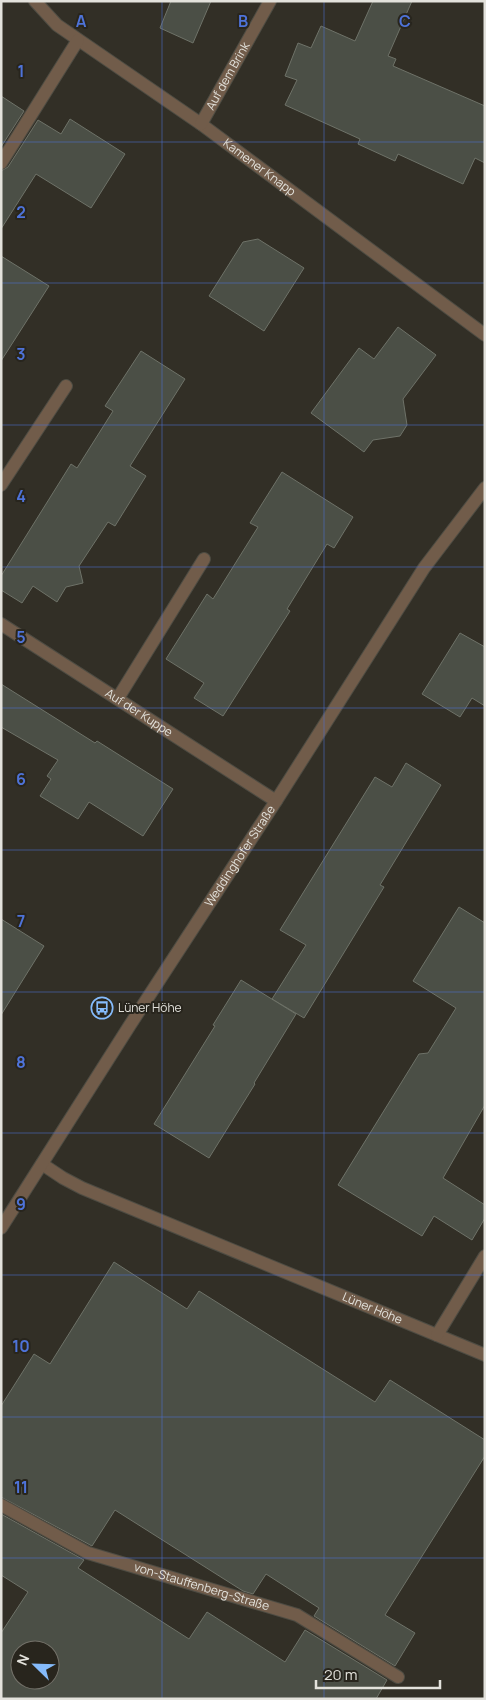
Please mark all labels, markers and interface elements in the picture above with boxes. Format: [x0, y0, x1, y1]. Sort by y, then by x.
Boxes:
text: A [76, 10, 87, 32]
text: B [238, 10, 248, 32]
text: C [399, 10, 411, 32]
street label: Auf dem Brink [202, 38, 254, 113]
text: 1 [17, 60, 25, 82]
street label: Kamener Knapp [220, 134, 300, 200]
text: 2 [16, 201, 26, 223]
text: 3 [16, 343, 26, 365]
text: 4 [16, 485, 26, 507]
text: 5 [16, 626, 26, 648]
street label: Auf der Kuppe [102, 684, 176, 740]
text: 6 [16, 768, 26, 790]
street label: Weddinghofer Straße [200, 802, 279, 910]
text: 7 [17, 910, 25, 932]
bus stop icon: Lüner Höhe [90, 996, 114, 1020]
place label: Lüner Höhe [118, 999, 182, 1016]
text: 8 [16, 1051, 26, 1073]
text: 9 [16, 1193, 26, 1215]
street label: Lüner Höhe [340, 1288, 405, 1328]
text: 10 [12, 1335, 30, 1357]
text: 11 [14, 1476, 28, 1498]
street label: von-Stauffenberg-Straße [132, 1558, 272, 1614]
north arrow [10, 1640, 60, 1690]
text: N [12, 1651, 33, 1668]
scale bar [316, 1658, 440, 1690]
text: 20 m [324, 1664, 357, 1685]

